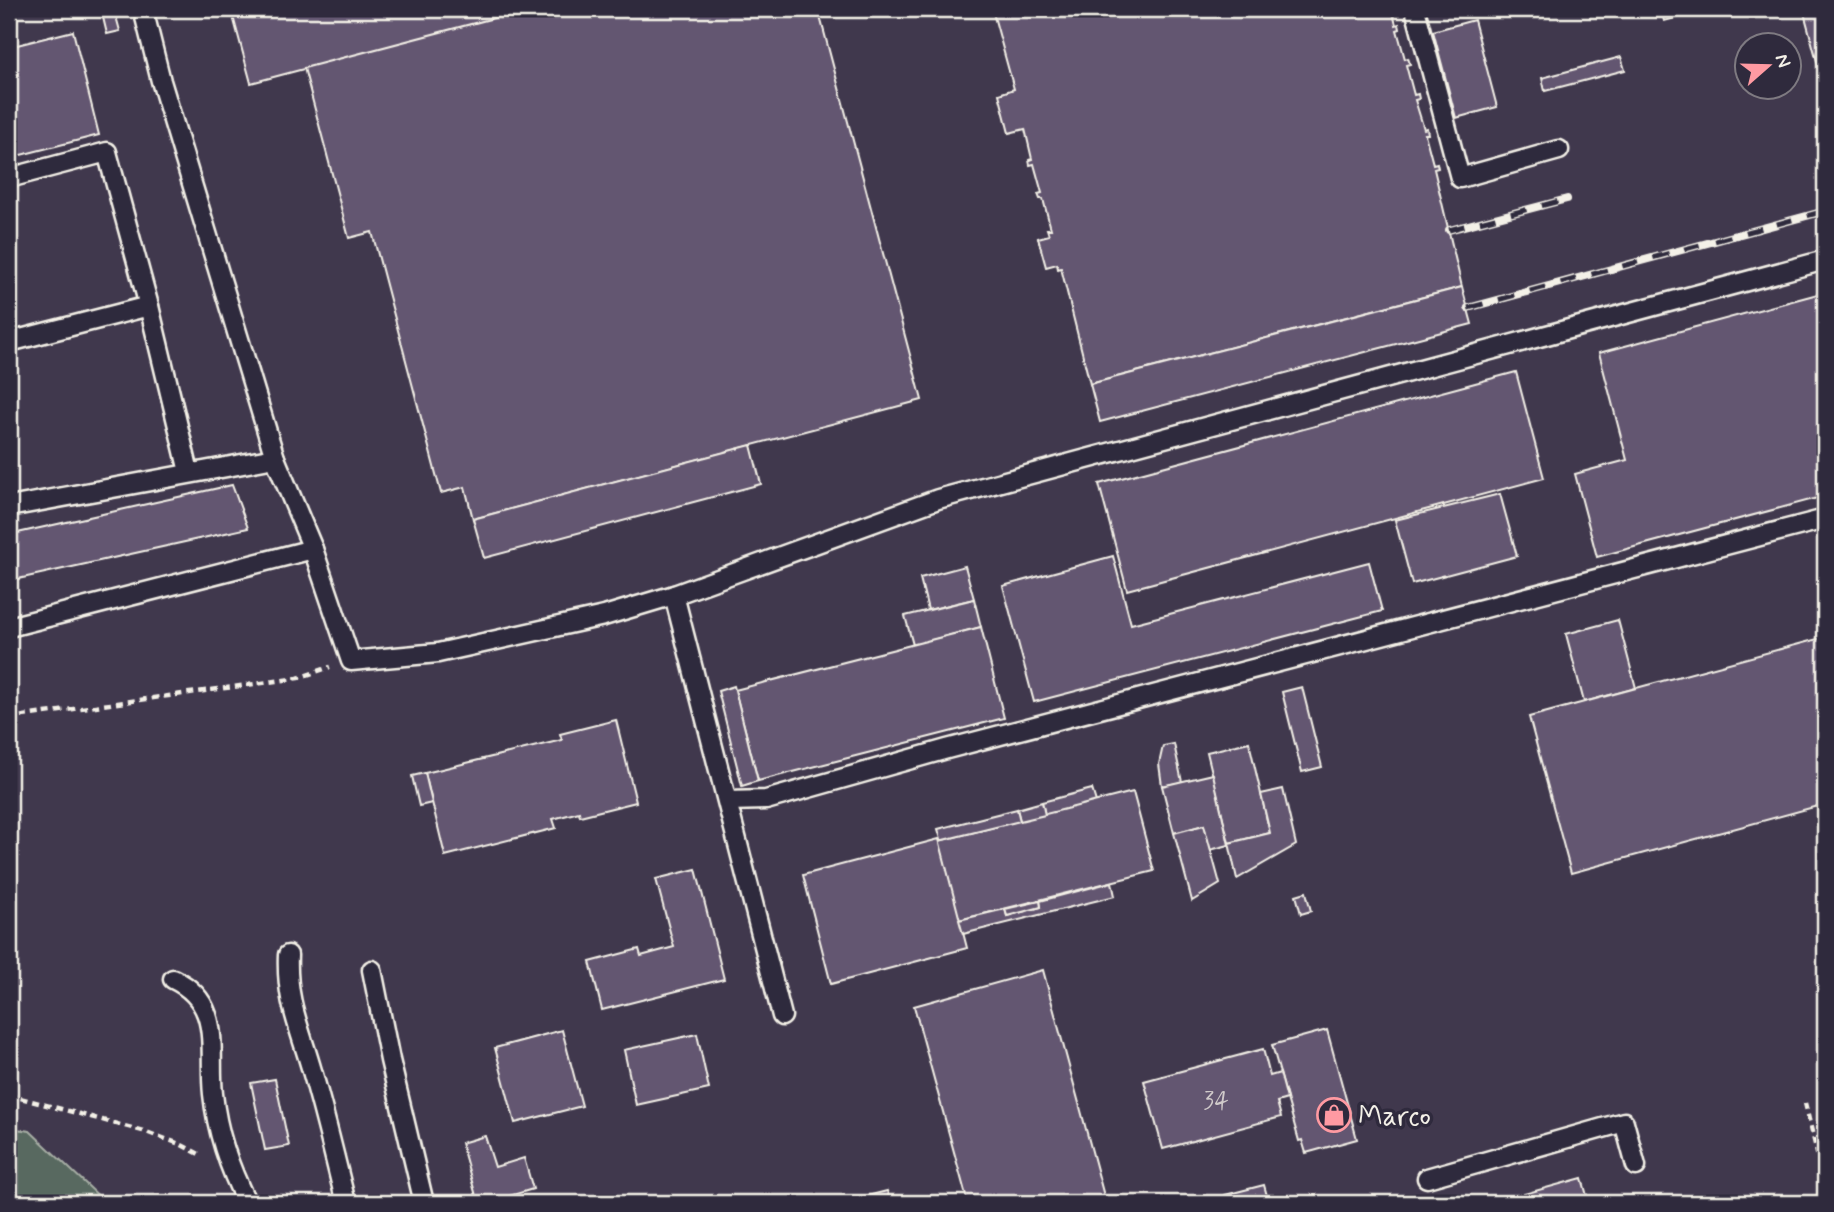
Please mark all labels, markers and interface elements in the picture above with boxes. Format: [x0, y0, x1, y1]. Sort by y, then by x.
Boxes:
north arrow [1732, 32, 1802, 102]
text: N [1769, 50, 1796, 71]
house number: 34 [1203, 1086, 1229, 1117]
shop icon: Marco [1315, 1096, 1353, 1134]
place label: Marco [1358, 1099, 1431, 1136]

